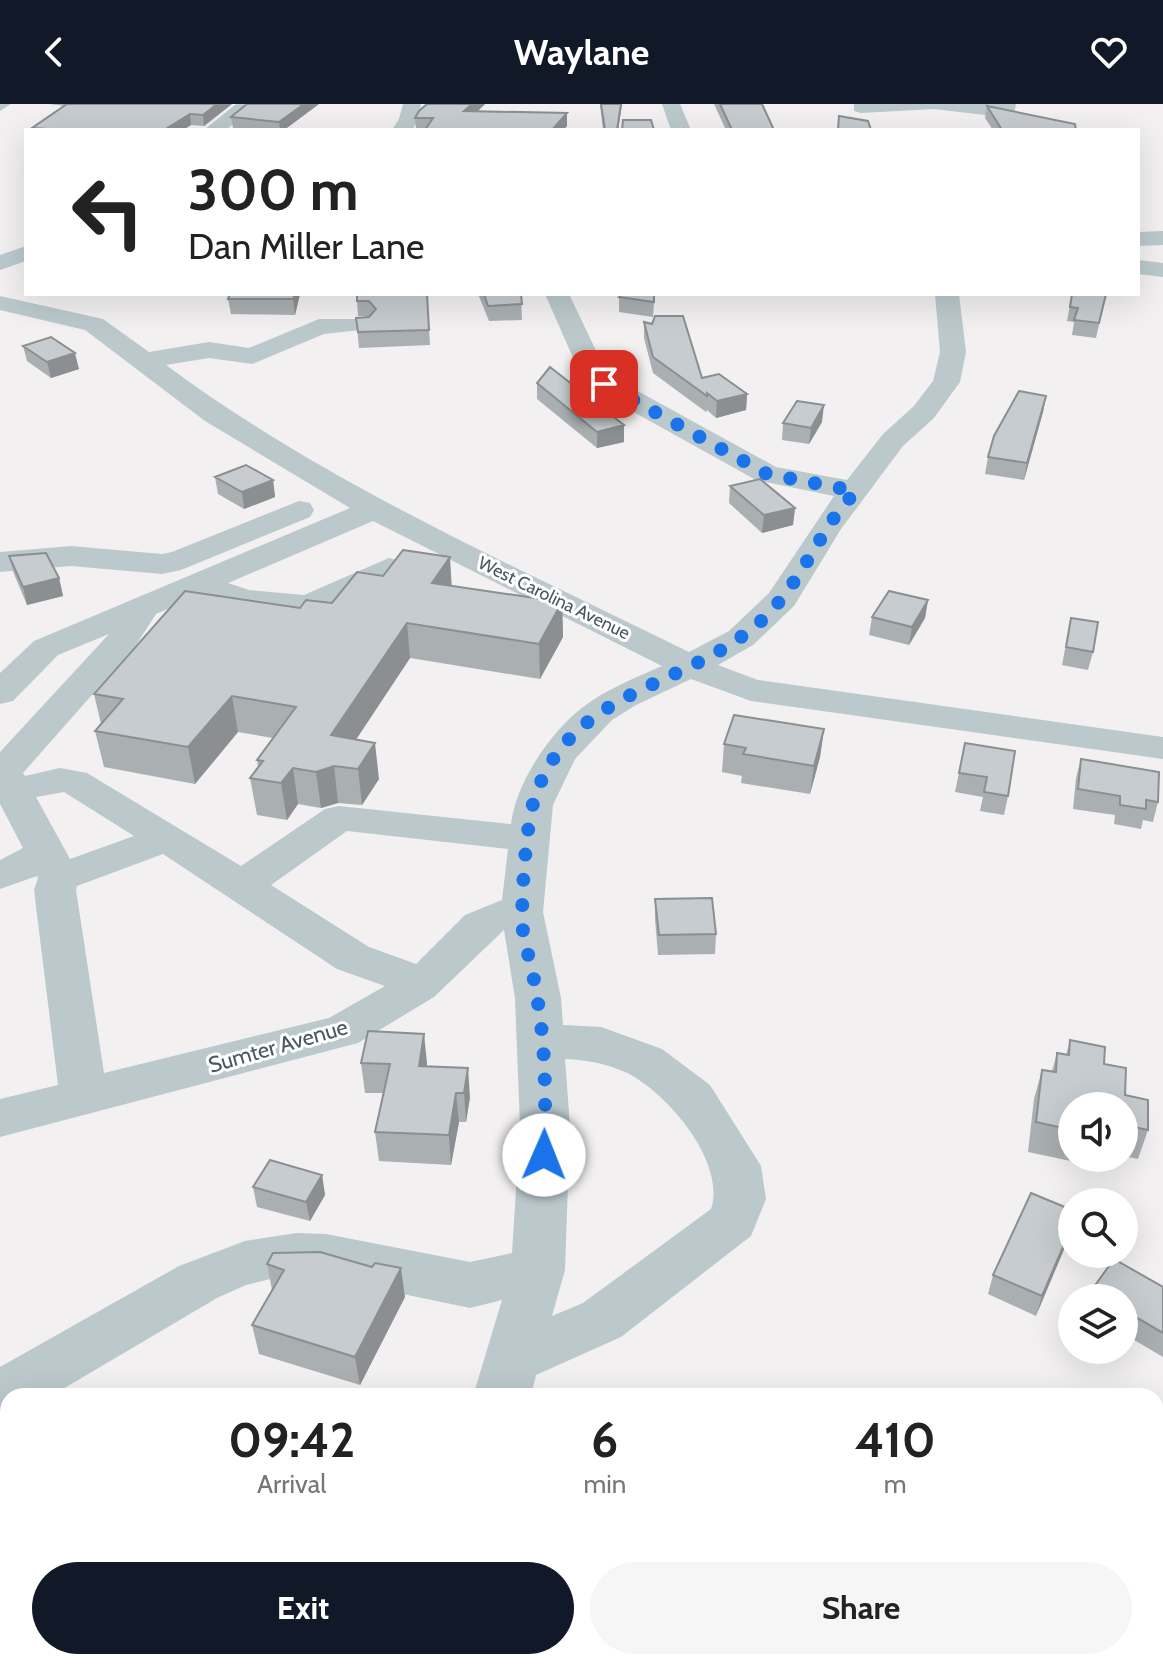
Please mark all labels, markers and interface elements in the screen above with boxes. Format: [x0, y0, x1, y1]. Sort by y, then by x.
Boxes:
icon: back [32, 30, 76, 74]
text: Waylane [514, 30, 649, 74]
icon: heart [1087, 30, 1131, 74]
text: 300 m [188, 156, 359, 224]
icon: left [56, 160, 160, 264]
text: Dan Miller Lane [188, 224, 424, 268]
pin [570, 350, 638, 418]
icon: arrive [582, 362, 626, 406]
street label: West Carolina Avenue [475, 552, 633, 644]
street label: Sumter Avenue [205, 1013, 351, 1079]
map controls [1058, 1092, 1138, 1364]
button: sound [1058, 1092, 1138, 1172]
position arrow [502, 1113, 586, 1197]
button: search [1058, 1188, 1138, 1268]
button: layers [1058, 1284, 1138, 1364]
text: 09:42 [228, 1411, 355, 1469]
text: 6 [591, 1411, 618, 1469]
text: 410 [855, 1411, 936, 1469]
text: Arrival [257, 1468, 326, 1500]
text: min [583, 1468, 626, 1500]
text: m [884, 1468, 907, 1500]
button: Exit [32, 1562, 574, 1654]
button: Share [590, 1562, 1132, 1654]

